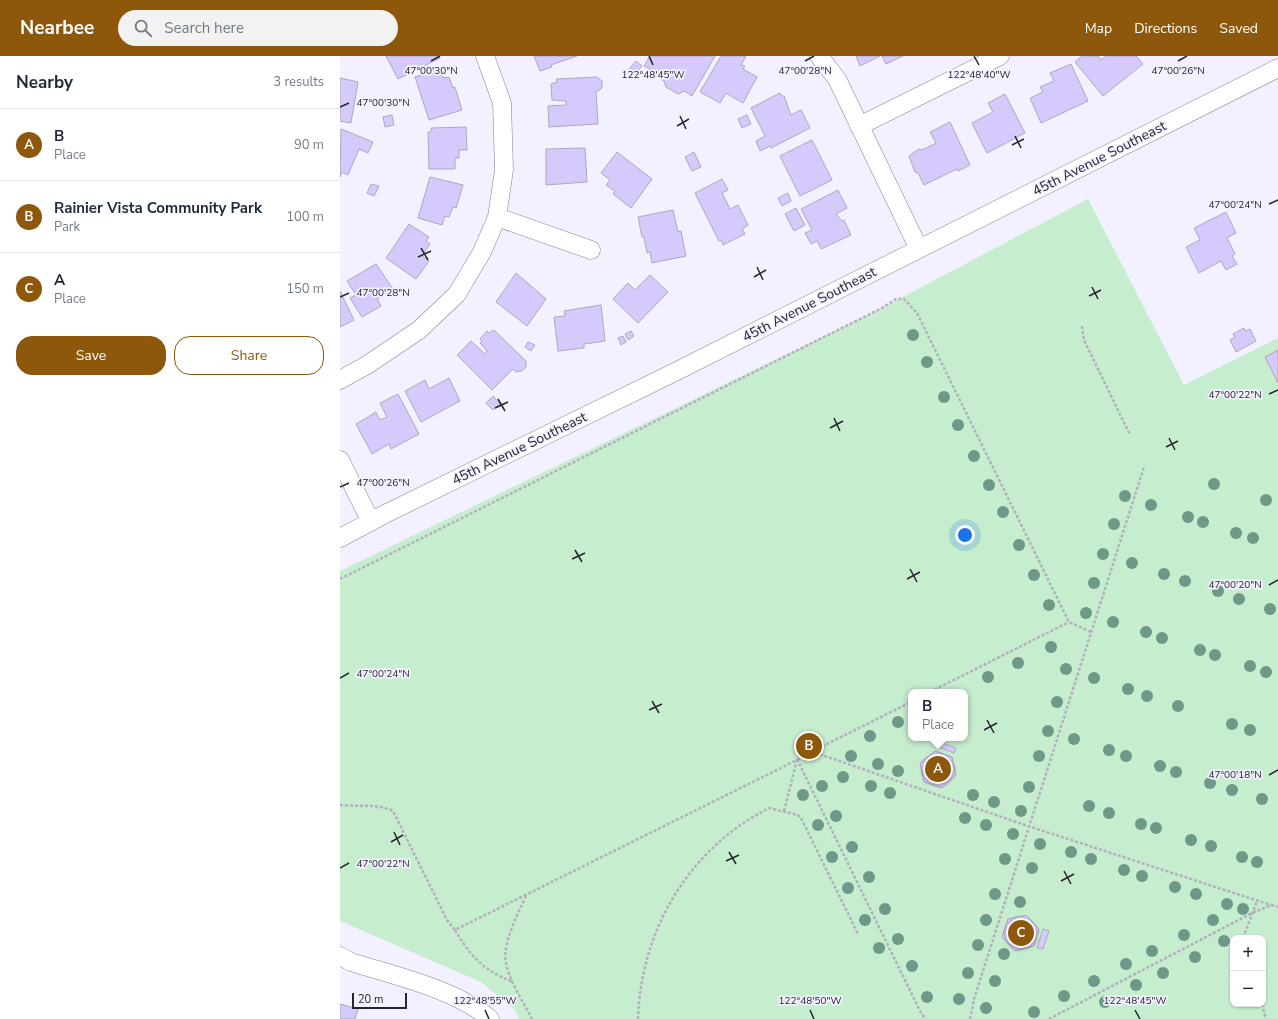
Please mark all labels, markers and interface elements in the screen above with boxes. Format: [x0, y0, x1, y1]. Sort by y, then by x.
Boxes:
search box [118, 10, 398, 46]
text: Nearbee [20, 15, 94, 41]
icon: search [132, 17, 154, 39]
text: Search here [164, 18, 244, 38]
text: Map [1085, 19, 1112, 38]
text: Directions [1134, 19, 1197, 38]
text: Saved [1219, 19, 1258, 38]
text: 47°00'30"N [404, 64, 458, 78]
text: 47°00'28"N [778, 64, 832, 78]
text: 47°00'26"N [1151, 64, 1205, 78]
text: 122°48'45"W [622, 68, 684, 82]
text: 122°48'40"W [948, 68, 1010, 82]
text: Nearby [16, 71, 73, 94]
text: 3 results [273, 73, 324, 91]
text: 47°00'30"N [356, 96, 410, 110]
street label: 45th Avenue Southeast [1029, 116, 1170, 201]
text: B [54, 126, 64, 146]
text: A [24, 136, 34, 154]
text: 90 m [294, 136, 324, 154]
text: Place [54, 146, 86, 164]
text: Rainier Vista Community Park [54, 198, 262, 218]
text: 47°00'24"N [1208, 198, 1262, 212]
text: B [25, 208, 33, 226]
text: 100 m [286, 208, 324, 226]
text: Park [54, 218, 80, 236]
street label: 45th Avenue Southeast [739, 262, 880, 347]
text: A [54, 270, 65, 290]
text: C [25, 280, 33, 298]
text: 150 m [286, 280, 324, 298]
text: 47°00'28"N [356, 286, 410, 300]
text: Place [54, 290, 86, 308]
button: Save [16, 336, 166, 375]
button: Share [174, 336, 324, 375]
text: 47°00'22"N [1208, 388, 1262, 402]
street label: 45th Avenue Southeast [449, 407, 590, 489]
text: 47°00'26"N [356, 476, 410, 490]
your location [955, 525, 975, 545]
text: 47°00'20"N [1208, 578, 1262, 592]
text: 47°00'24"N [356, 667, 410, 681]
popup [908, 689, 968, 741]
text: B [922, 696, 932, 716]
text: Place [922, 716, 954, 734]
pin: B [796, 731, 822, 761]
pin: A [925, 754, 951, 784]
text: 47°00'18"N [1208, 768, 1262, 782]
text: 47°00'22"N [356, 857, 410, 871]
pin: C [1008, 918, 1034, 948]
map controls [1230, 935, 1266, 1007]
button: + [1230, 935, 1266, 971]
button: − [1230, 971, 1266, 1007]
scale bar [352, 991, 407, 1010]
text: 20 m [358, 992, 383, 1007]
text: 122°48'55"W [454, 994, 516, 1008]
text: 122°48'50"W [779, 994, 841, 1008]
text: 122°48'45"W [1104, 994, 1166, 1008]

